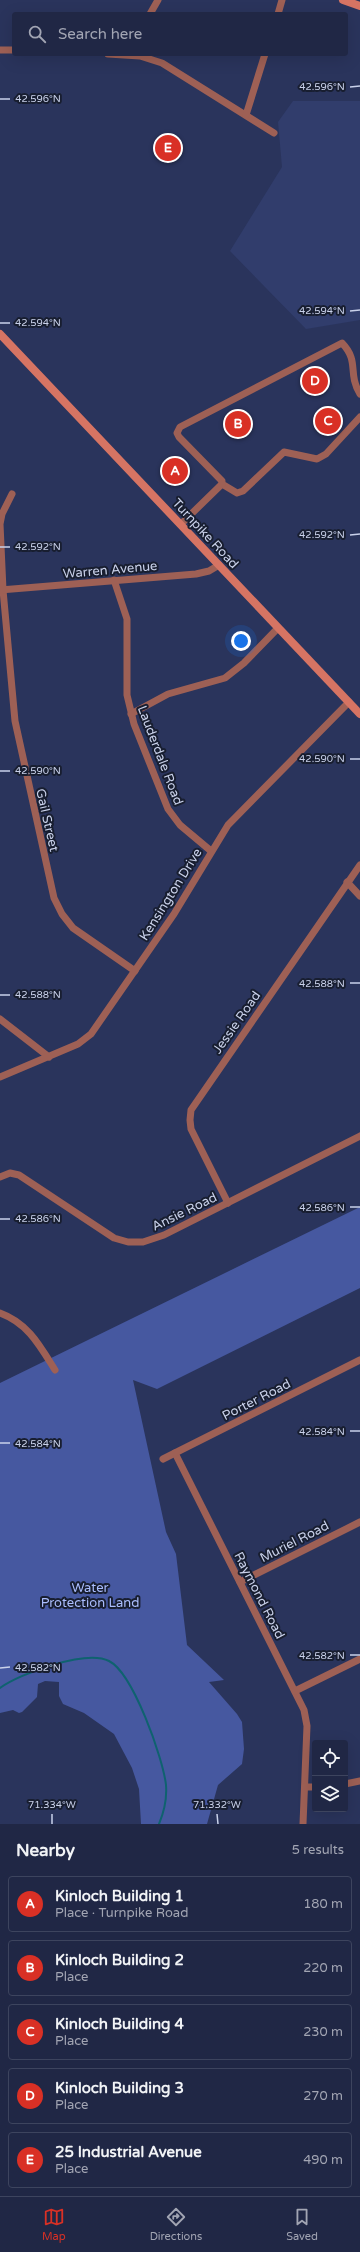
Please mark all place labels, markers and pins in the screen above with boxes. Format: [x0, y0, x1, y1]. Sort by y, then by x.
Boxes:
pin: E [155, 133, 181, 163]
pin: D [302, 366, 328, 396]
pin: C [315, 406, 341, 436]
pin: B [225, 409, 251, 439]
pin: A [162, 456, 188, 486]

